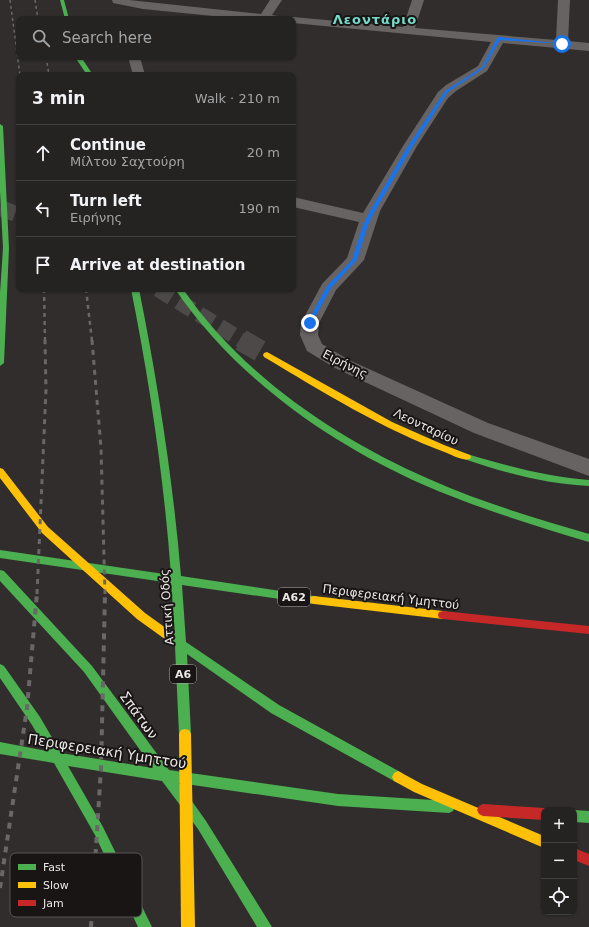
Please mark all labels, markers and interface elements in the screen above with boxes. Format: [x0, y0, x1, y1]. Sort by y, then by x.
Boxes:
district label: Λεοντάριο [333, 12, 417, 27]
search box [16, 16, 296, 60]
icon: search [30, 27, 52, 49]
text: Search here [62, 29, 152, 47]
route start [553, 35, 571, 53]
text: 3 min [32, 88, 85, 108]
text: Walk · 210 m [195, 91, 280, 106]
text: Continue [70, 136, 146, 154]
icon: ahead [32, 142, 54, 164]
text: 20 m [247, 145, 280, 160]
text: Μίλτου Σαχτούρη [70, 154, 185, 169]
text: Turn left [70, 192, 142, 210]
icon: left [32, 198, 54, 220]
text: 190 m [238, 201, 280, 216]
text: Ειρήνης [70, 210, 122, 225]
icon: arrive [32, 254, 54, 276]
text: Arrive at destination [70, 256, 245, 274]
route end [301, 314, 319, 332]
street label: Ειρήνης [320, 347, 370, 381]
street label: Λεονταρίου [391, 406, 461, 448]
street label: Αττική Οδός [157, 568, 177, 646]
street label: Περιφερειακή Υμηττού [322, 582, 460, 612]
road number: Α62 [278, 588, 310, 606]
road number: Α6 [170, 665, 196, 683]
street label: Σπάτων [117, 688, 162, 742]
street label: Περιφερειακή Υμηττού [27, 731, 187, 771]
map controls [541, 807, 577, 915]
button: + [541, 807, 577, 843]
button: − [541, 843, 577, 879]
legend [10, 853, 142, 917]
text: Fast [43, 861, 66, 874]
text: Slow [43, 879, 69, 892]
button: locate [541, 879, 577, 915]
text: Jam [42, 897, 64, 910]

